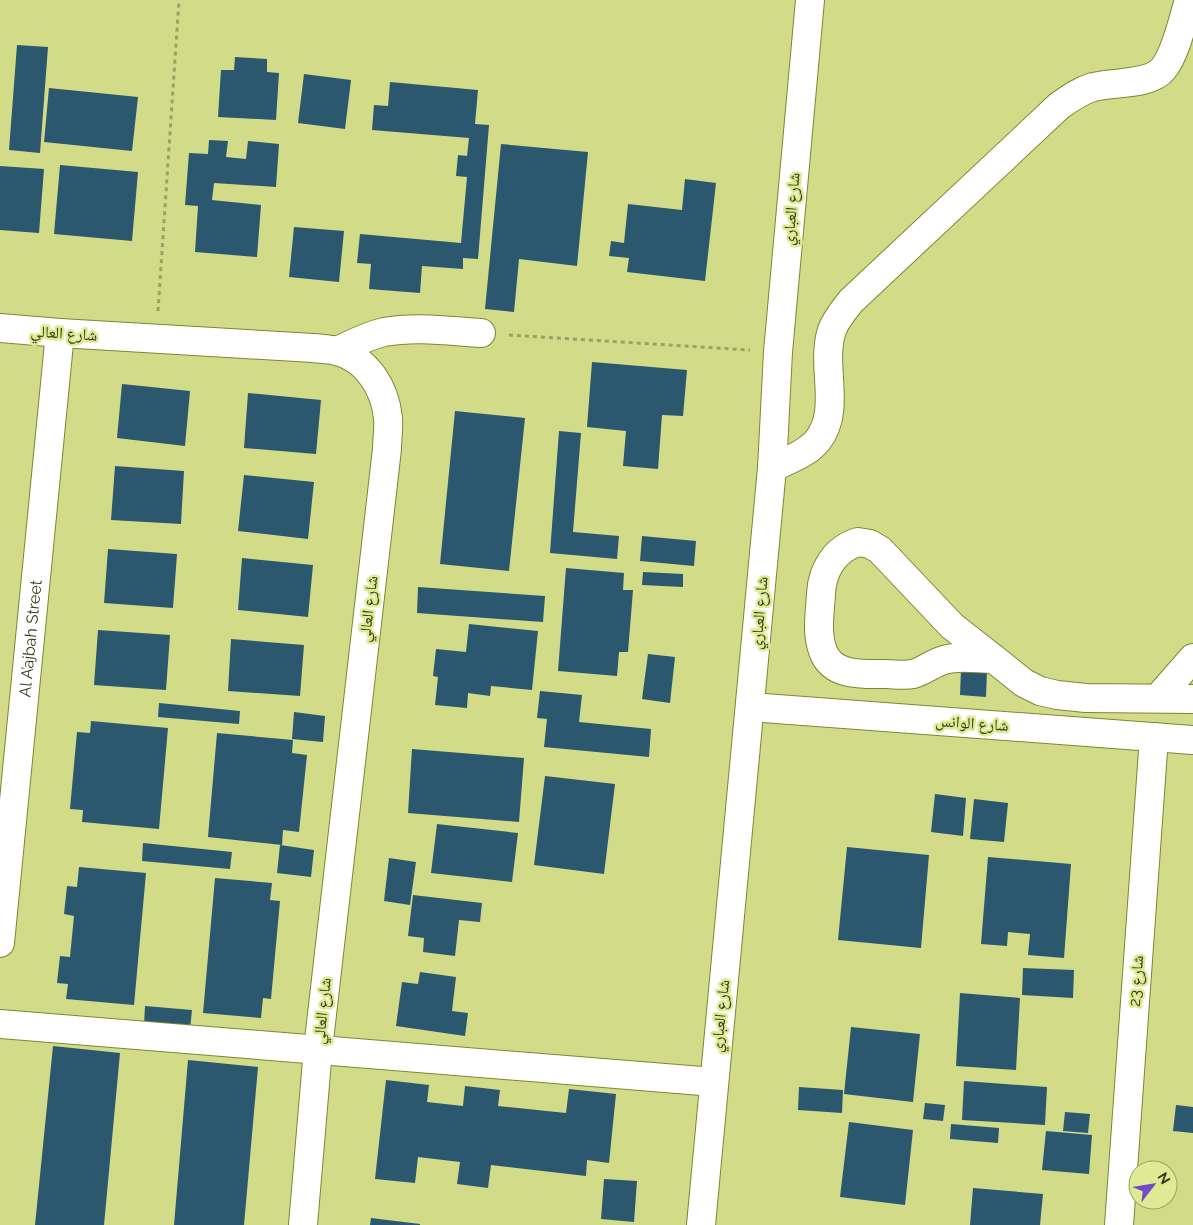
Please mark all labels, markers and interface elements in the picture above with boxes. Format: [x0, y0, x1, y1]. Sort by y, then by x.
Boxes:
street label: شارع العباري [778, 172, 807, 247]
street label: شارع العالي [30, 321, 98, 348]
street label: شارع العالي [355, 575, 385, 644]
street label: شارع العباري [746, 576, 775, 651]
street label: Al A’ajbah Street [15, 578, 45, 698]
street label: شارع الوانس [935, 711, 1009, 736]
street label: شارع 23 [1125, 955, 1148, 1007]
street label: شارع العالي [309, 977, 338, 1046]
street label: شارع العباري [707, 979, 736, 1054]
north arrow [1128, 1160, 1178, 1210]
text: N [1155, 1170, 1174, 1187]

